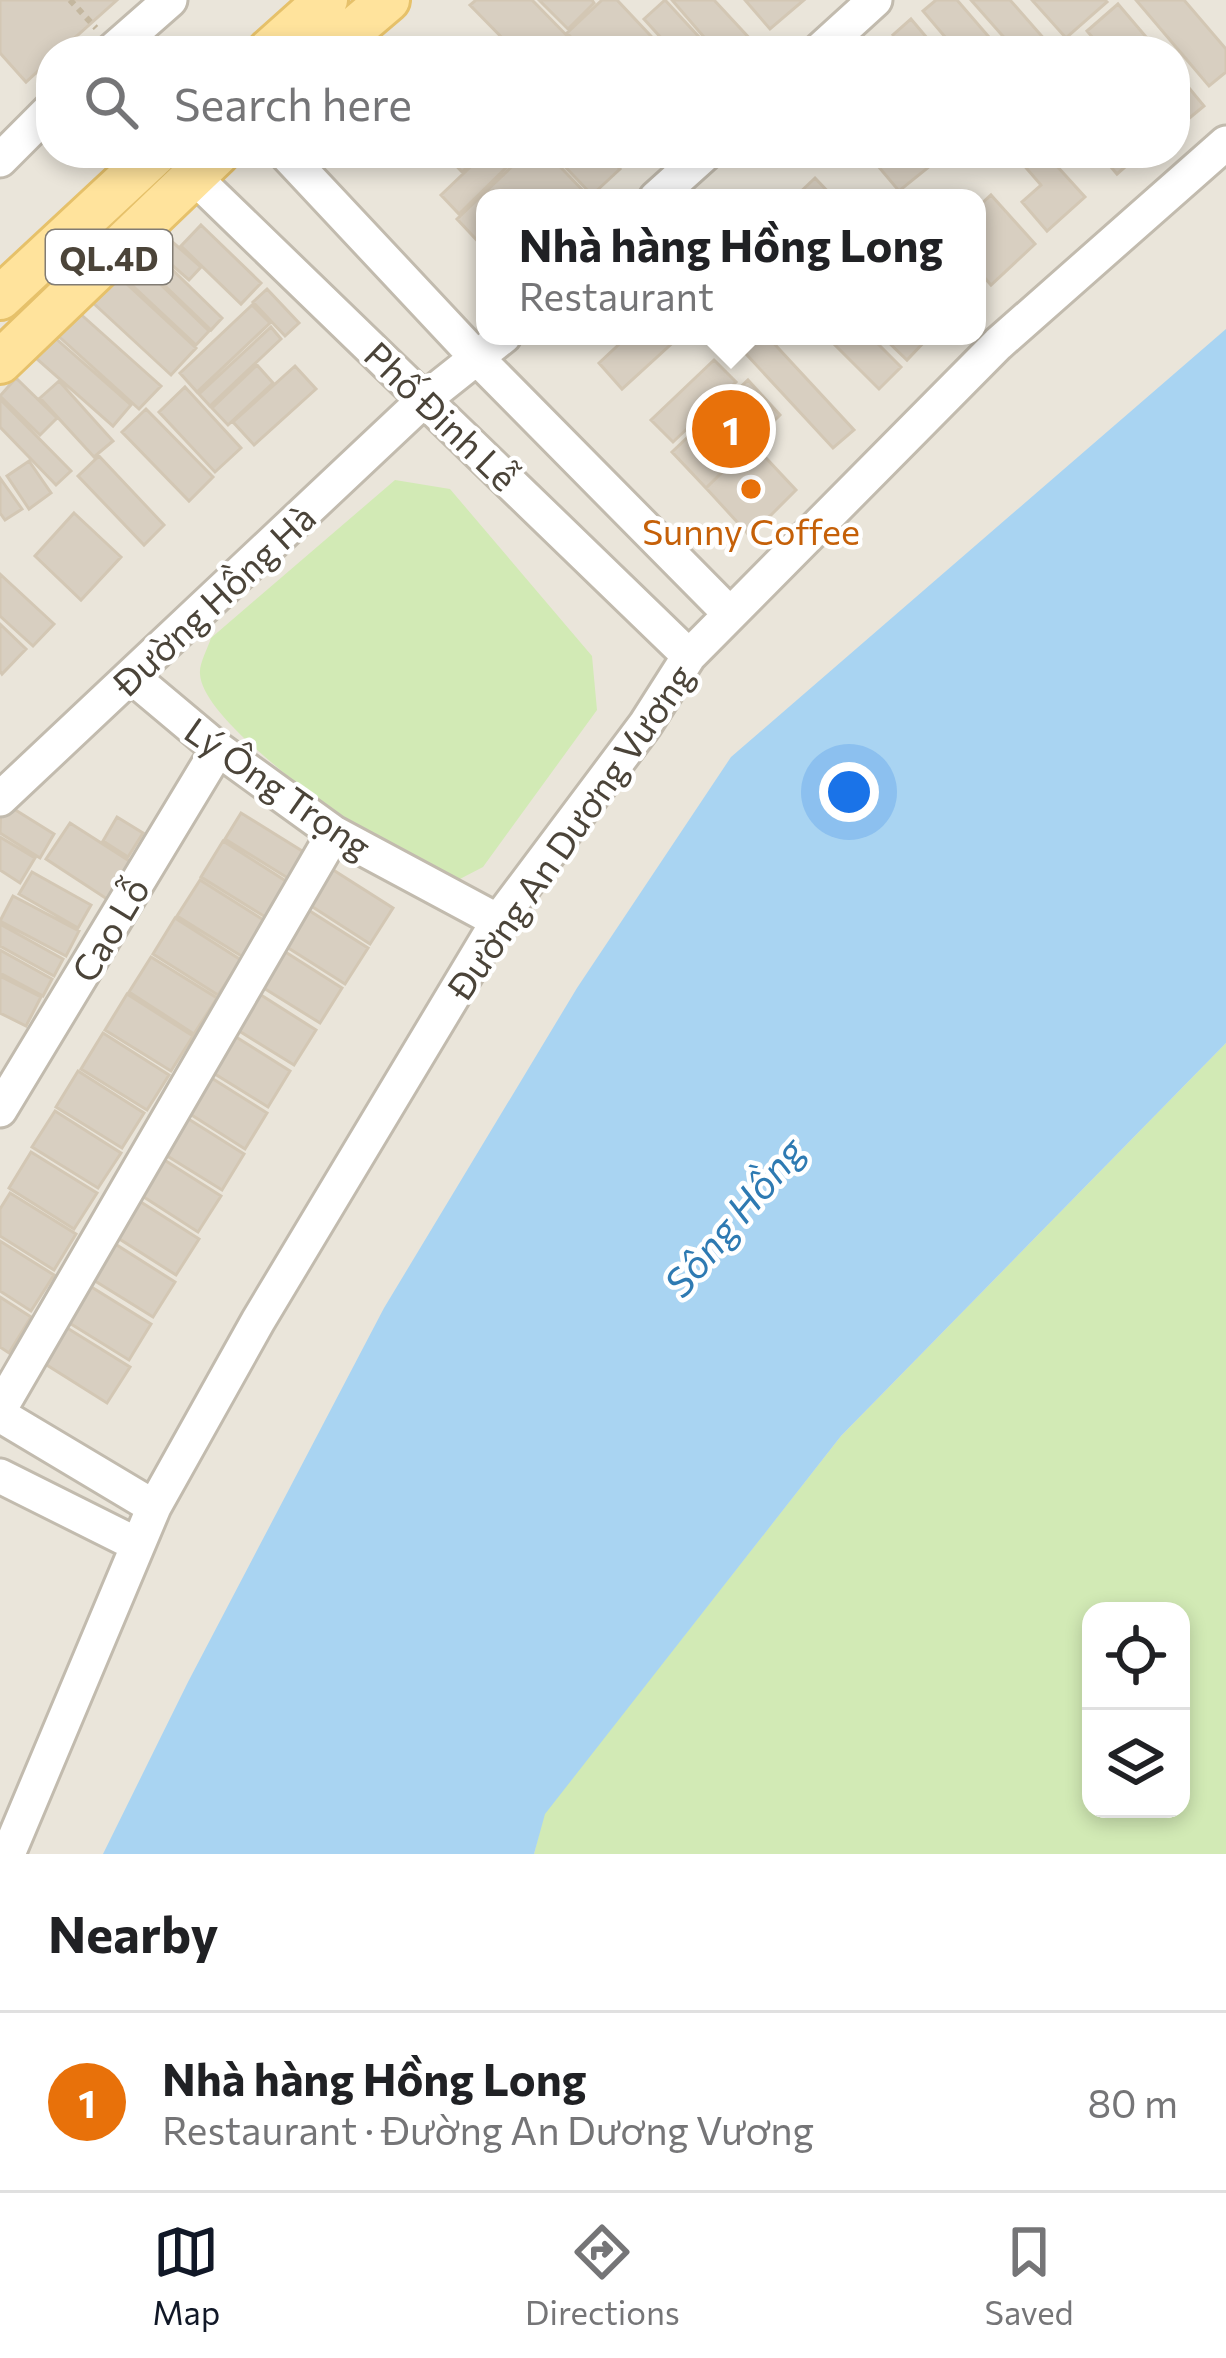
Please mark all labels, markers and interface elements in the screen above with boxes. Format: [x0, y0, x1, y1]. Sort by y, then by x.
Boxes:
search box [36, 36, 1190, 168]
icon: search [78, 69, 144, 135]
text: Search here [174, 75, 412, 130]
popup [476, 189, 986, 345]
text: Nhà hàng Hồng Long [519, 216, 943, 271]
road number: QL.4D [46, 230, 172, 284]
text: Restaurant [519, 271, 714, 319]
street label: Phố Đinh Lễ [357, 331, 527, 499]
pin: 1 [692, 384, 770, 474]
marker: Sunny Coffee [738, 476, 764, 502]
street label: Đường Hồng Hà [102, 494, 323, 705]
place label: Sunny Coffee [642, 508, 860, 552]
street label: Đường An Dương Vương [436, 655, 702, 1008]
street label: Lý Ông Trọng [177, 707, 381, 867]
your location [819, 762, 879, 822]
street label: Cao Lỗ [61, 869, 157, 989]
water label: Sông Hồng [653, 1125, 815, 1305]
map controls [1082, 1602, 1190, 1818]
button: locate [1082, 1602, 1190, 1710]
button: layers [1082, 1710, 1190, 1818]
text: Nearby [48, 1901, 218, 1964]
text: Nhà hàng Hồng Long [162, 2050, 586, 2105]
text: 1 [78, 2078, 96, 2126]
text: 80 m [1087, 2078, 1178, 2126]
text: Restaurant · Đường An Dương Vương [162, 2105, 814, 2153]
tab: Map [152, 2219, 220, 2332]
tab: Directions [525, 2219, 680, 2332]
tab: Saved [985, 2219, 1074, 2332]

